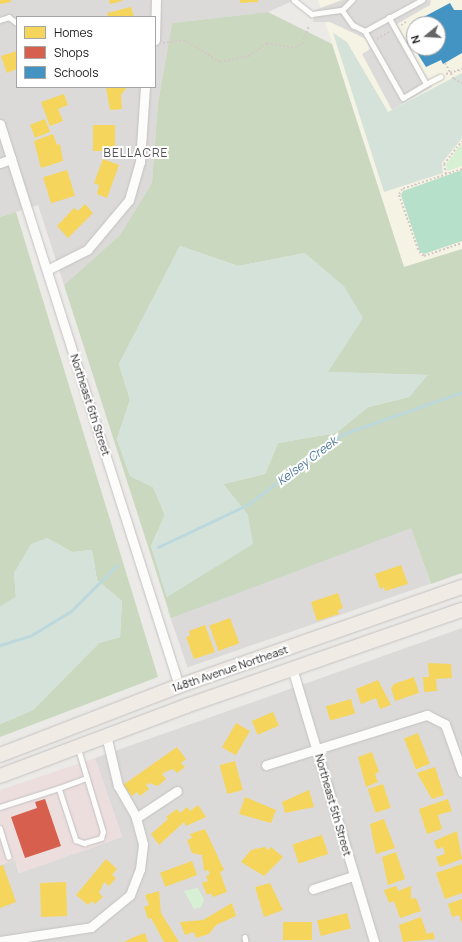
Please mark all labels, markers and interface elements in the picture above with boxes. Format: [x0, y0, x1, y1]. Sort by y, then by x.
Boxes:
legend [16, 16, 156, 88]
north arrow [406, 16, 446, 56]
text: Homes [54, 24, 93, 41]
text: N [407, 33, 423, 46]
text: Shops [54, 44, 89, 61]
text: Schools [54, 64, 98, 81]
district label: BELLACRE [104, 146, 168, 160]
street label: Northeast 6th Street [67, 353, 113, 457]
water label: Kelsey Creek [274, 434, 340, 488]
street label: 148th Avenue Northeast [170, 643, 290, 695]
street label: Northeast 5th Street [312, 752, 354, 858]

